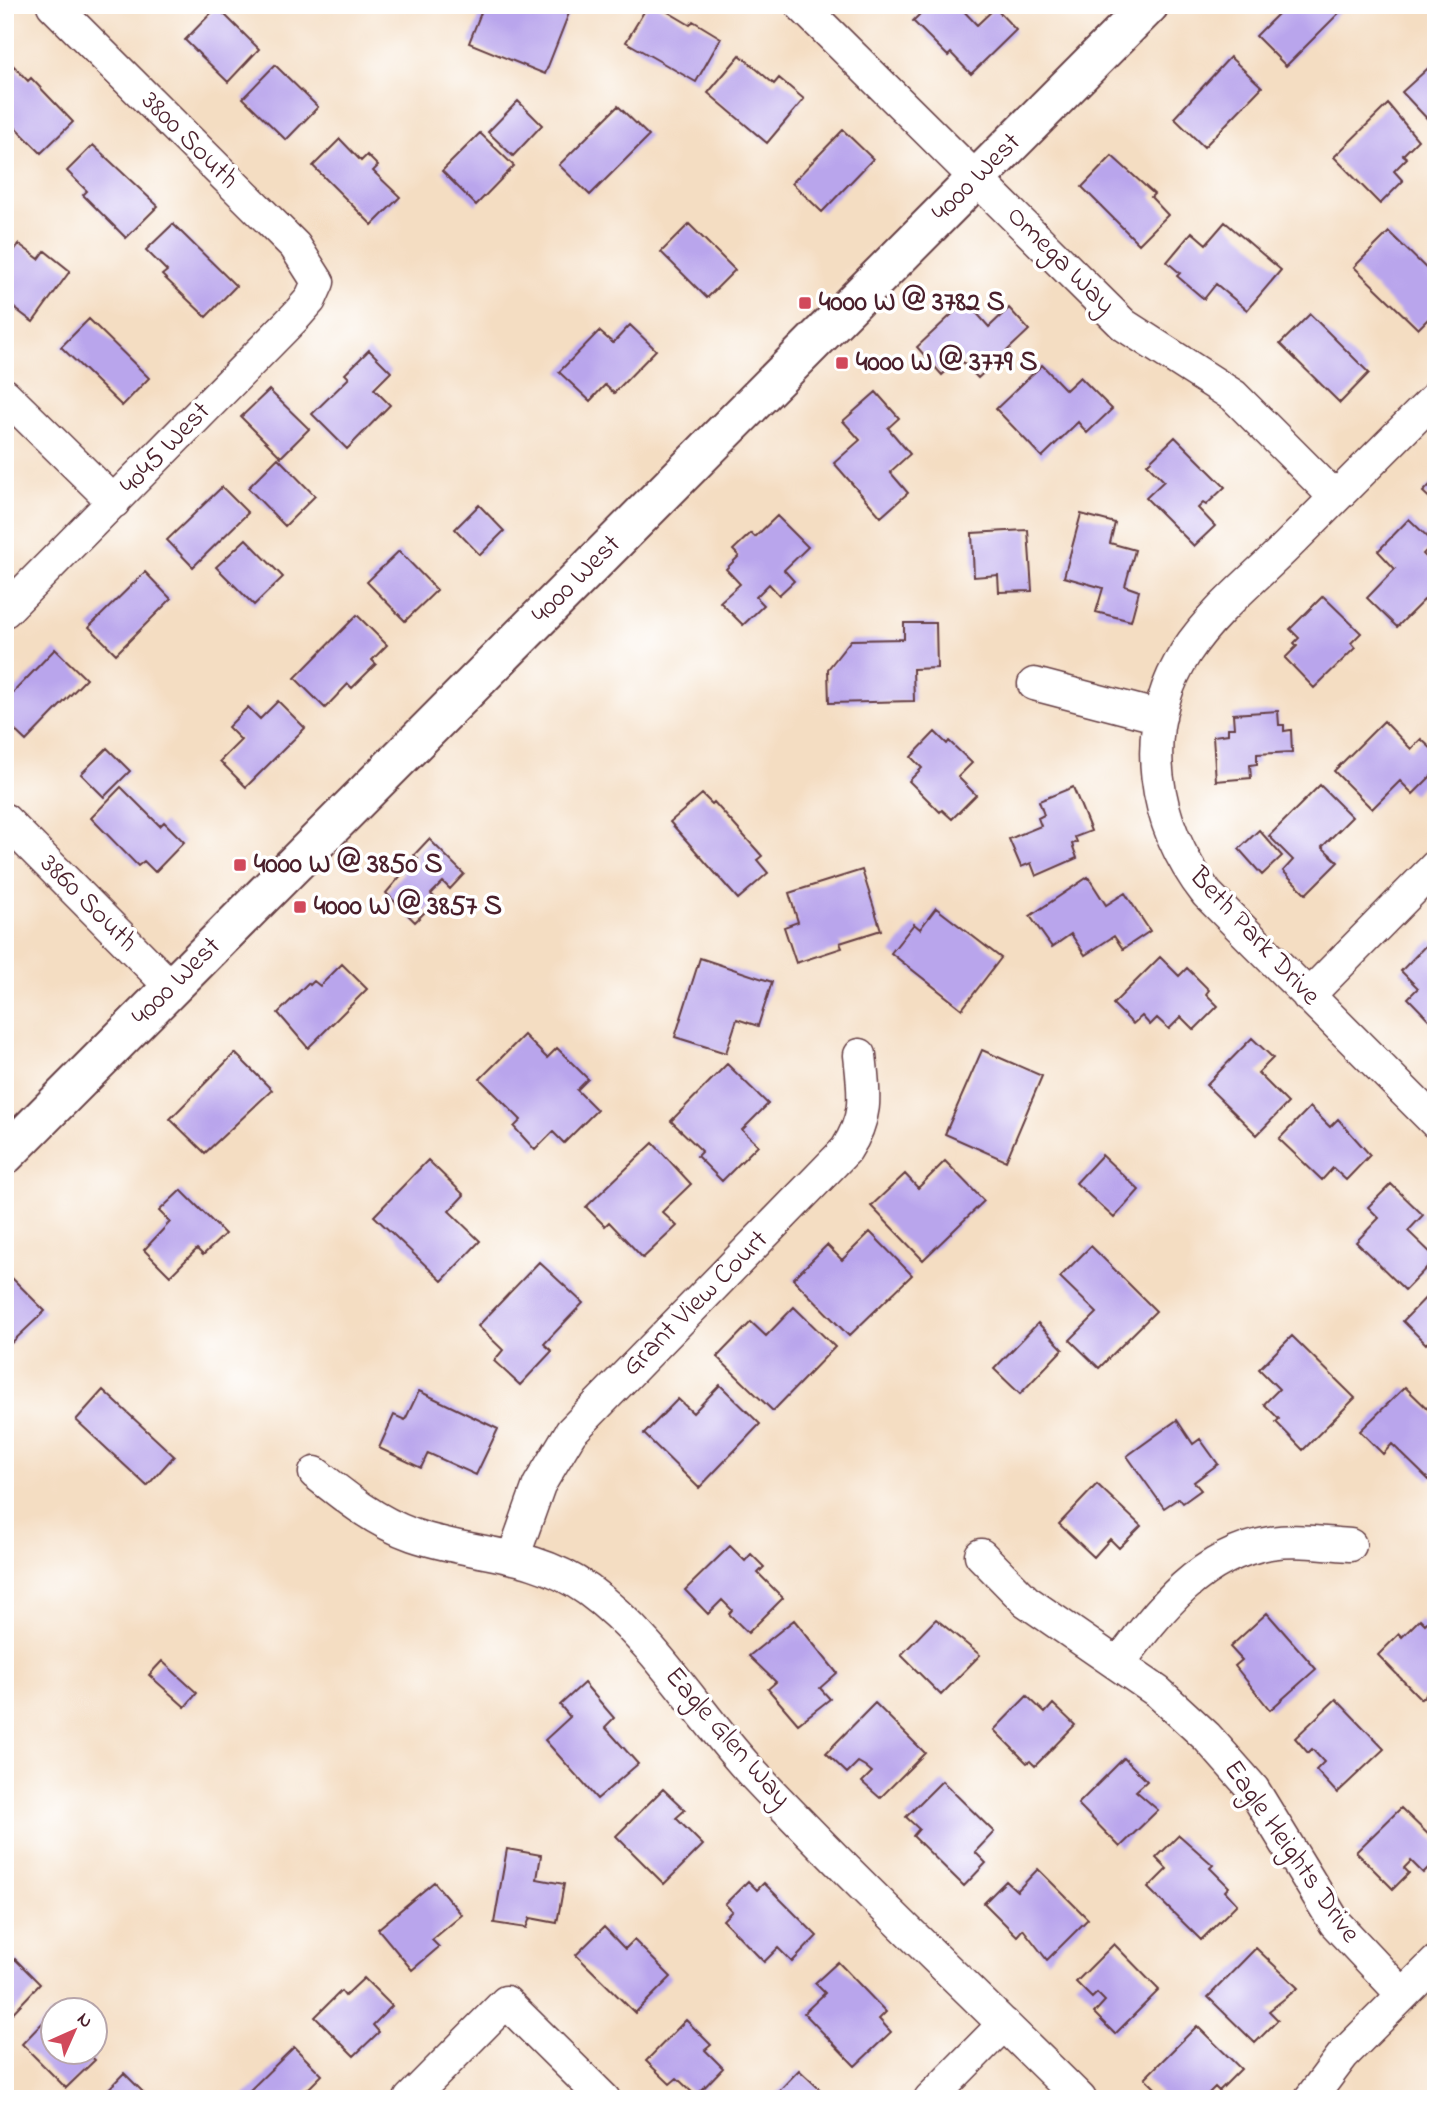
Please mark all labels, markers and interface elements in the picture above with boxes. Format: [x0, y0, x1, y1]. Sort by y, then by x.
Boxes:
street label: 3800 South [131, 83, 247, 199]
street label: 4000 West [923, 124, 1031, 232]
street label: Omega Way [996, 197, 1124, 325]
place label: 4000 W @ 3782 S [819, 283, 1005, 324]
marker: 4000 W @ 3782 S [797, 295, 813, 311]
place label: 4000 W @ 3779 S [856, 343, 1037, 384]
marker: 4000 W @ 3779 S [834, 355, 850, 371]
street label: 4045 West [111, 393, 221, 505]
street label: 4000 West [523, 526, 631, 634]
street label: 3860 South [29, 845, 147, 963]
place label: 4000 W @ 3850 S [254, 845, 443, 886]
marker: 4000 W @ 3850 S [232, 857, 248, 873]
street label: Beth Park Drive [1178, 858, 1330, 1016]
place label: 4000 W @ 3857 S [314, 887, 502, 928]
marker: 4000 W @ 3857 S [292, 899, 308, 915]
street label: 4000 West [123, 928, 231, 1036]
street label: Grant View Court [613, 1221, 779, 1387]
street label: Eagle Glen Way [654, 1658, 800, 1818]
street label: Eagle Heights Drive [1212, 1752, 1370, 1952]
north arrow [38, 1996, 108, 2066]
text: N [70, 2007, 98, 2035]

